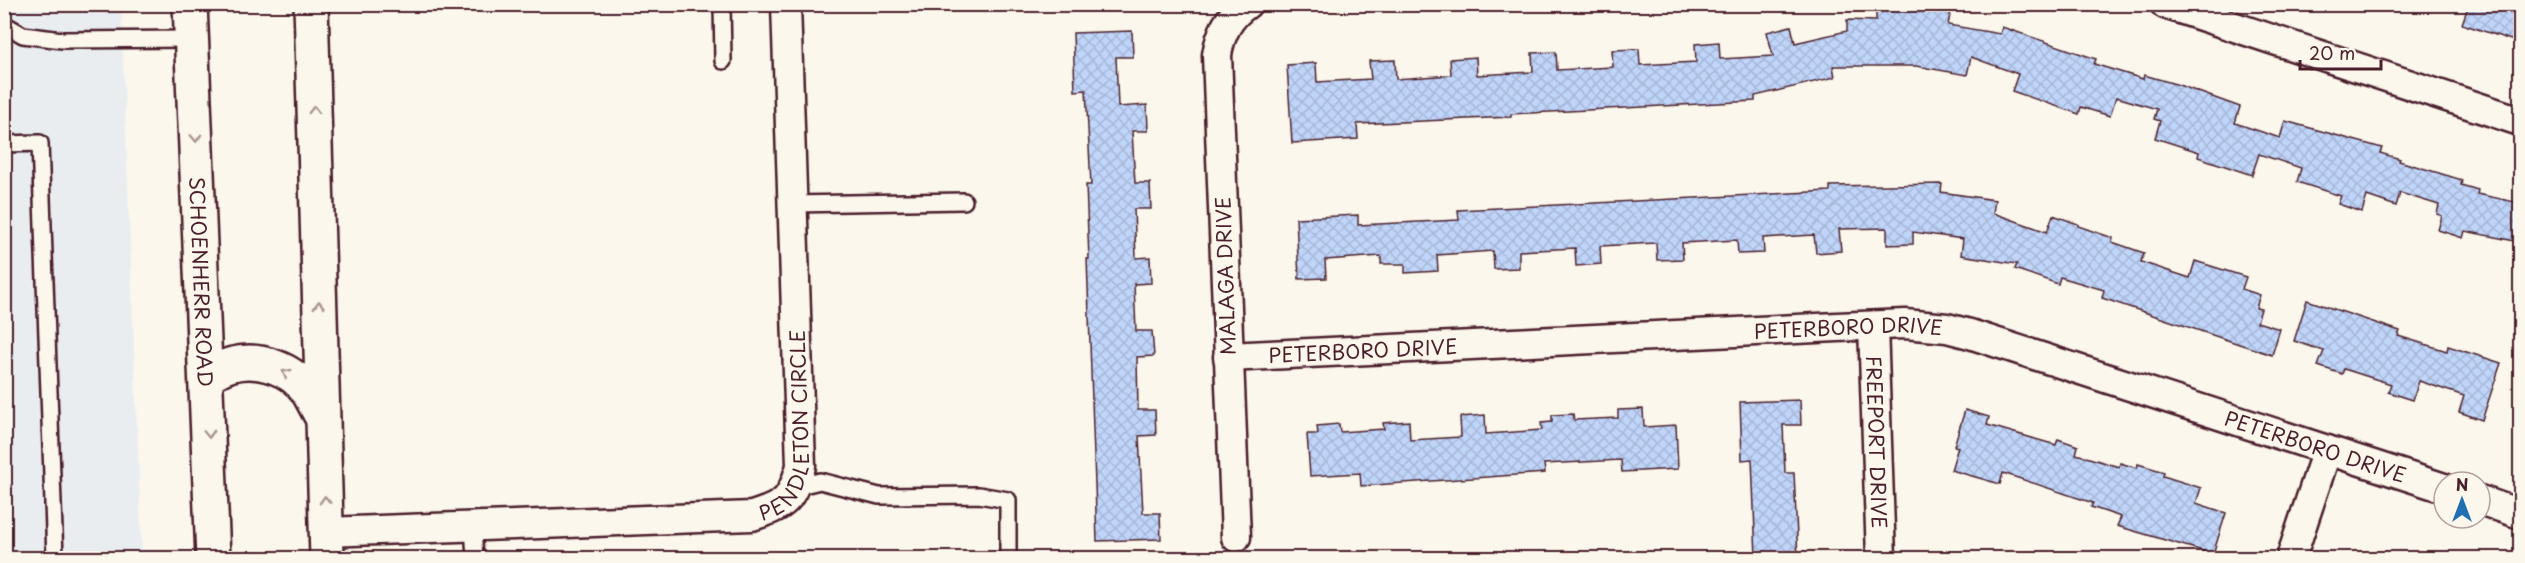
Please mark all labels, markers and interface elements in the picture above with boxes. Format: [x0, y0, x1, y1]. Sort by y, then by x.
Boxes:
scale bar [2300, 33, 2381, 71]
text: 20 m [2309, 39, 2355, 66]
one-way arrow [308, 106, 320, 115]
one-way arrow [190, 134, 203, 143]
street label: SCHOENHERR ROAD [182, 176, 221, 387]
street label: MALAGA DRIVE [1207, 196, 1243, 356]
one-way arrow [313, 301, 325, 310]
street label: PETERBORO DRIVE [1753, 309, 1944, 346]
street label: PENDLETON CIRCLE [754, 329, 816, 528]
street label: PETERBORO DRIVE [1268, 331, 1458, 370]
street label: FREEPORT DRIVE [1859, 355, 1895, 529]
one-way arrow [282, 369, 292, 381]
street label: PETERBORO DRIVE [2221, 403, 2410, 490]
one-way arrow [202, 429, 215, 438]
north arrow [2432, 470, 2492, 530]
text: N [2456, 472, 2468, 496]
one-way arrow [318, 496, 331, 505]

